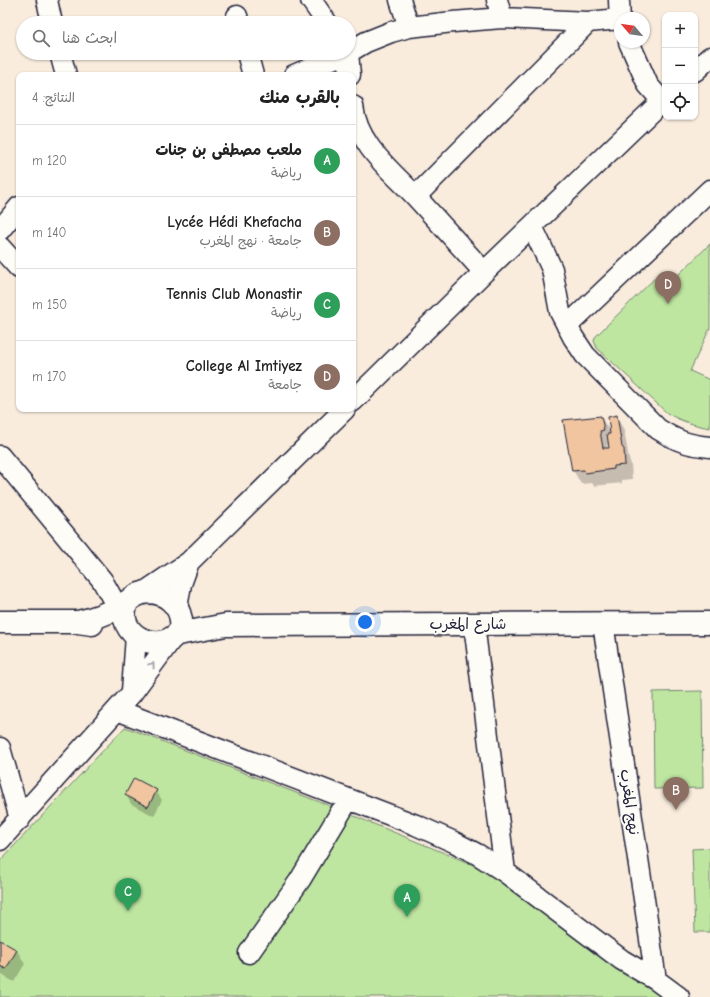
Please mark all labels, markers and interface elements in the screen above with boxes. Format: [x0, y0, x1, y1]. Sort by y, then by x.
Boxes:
north arrow [614, 12, 650, 48]
map controls [662, 12, 698, 120]
button: + [662, 12, 698, 48]
search box [16, 16, 356, 60]
icon: search [30, 27, 52, 49]
text: ابحث هنا [62, 29, 117, 47]
button: − [662, 48, 698, 84]
button: locate [662, 84, 698, 120]
text: بالقرب منك [259, 88, 340, 107]
text: النتائج: 4 [32, 90, 75, 105]
text: ملعب مصطفى بن جنات [155, 141, 302, 159]
text: 120 m [32, 153, 67, 168]
text: A [323, 153, 331, 168]
text: رياضة [271, 165, 302, 180]
text: Lycée Hédi Khefacha [167, 213, 302, 231]
text: 140 m [32, 225, 66, 240]
text: B [323, 225, 331, 240]
text: جامعة · نهج المغرب [200, 233, 302, 248]
pin: D [655, 271, 681, 304]
text: Tennis Club Monastir [166, 285, 302, 303]
text: 150 m [32, 297, 67, 312]
text: C [323, 297, 331, 312]
text: رياضة [271, 305, 302, 320]
text: College Al Imtiyez [186, 357, 302, 375]
text: 170 m [32, 369, 66, 384]
text: D [323, 369, 331, 384]
text: جامعة [268, 377, 302, 392]
your location [355, 612, 375, 632]
street label: شارع المغرب [430, 615, 506, 634]
one-way arrow [147, 662, 154, 669]
street label: نهج المغرب [615, 768, 644, 836]
pin: B [663, 777, 689, 810]
pin: C [115, 878, 141, 911]
pin: A [394, 884, 420, 917]

